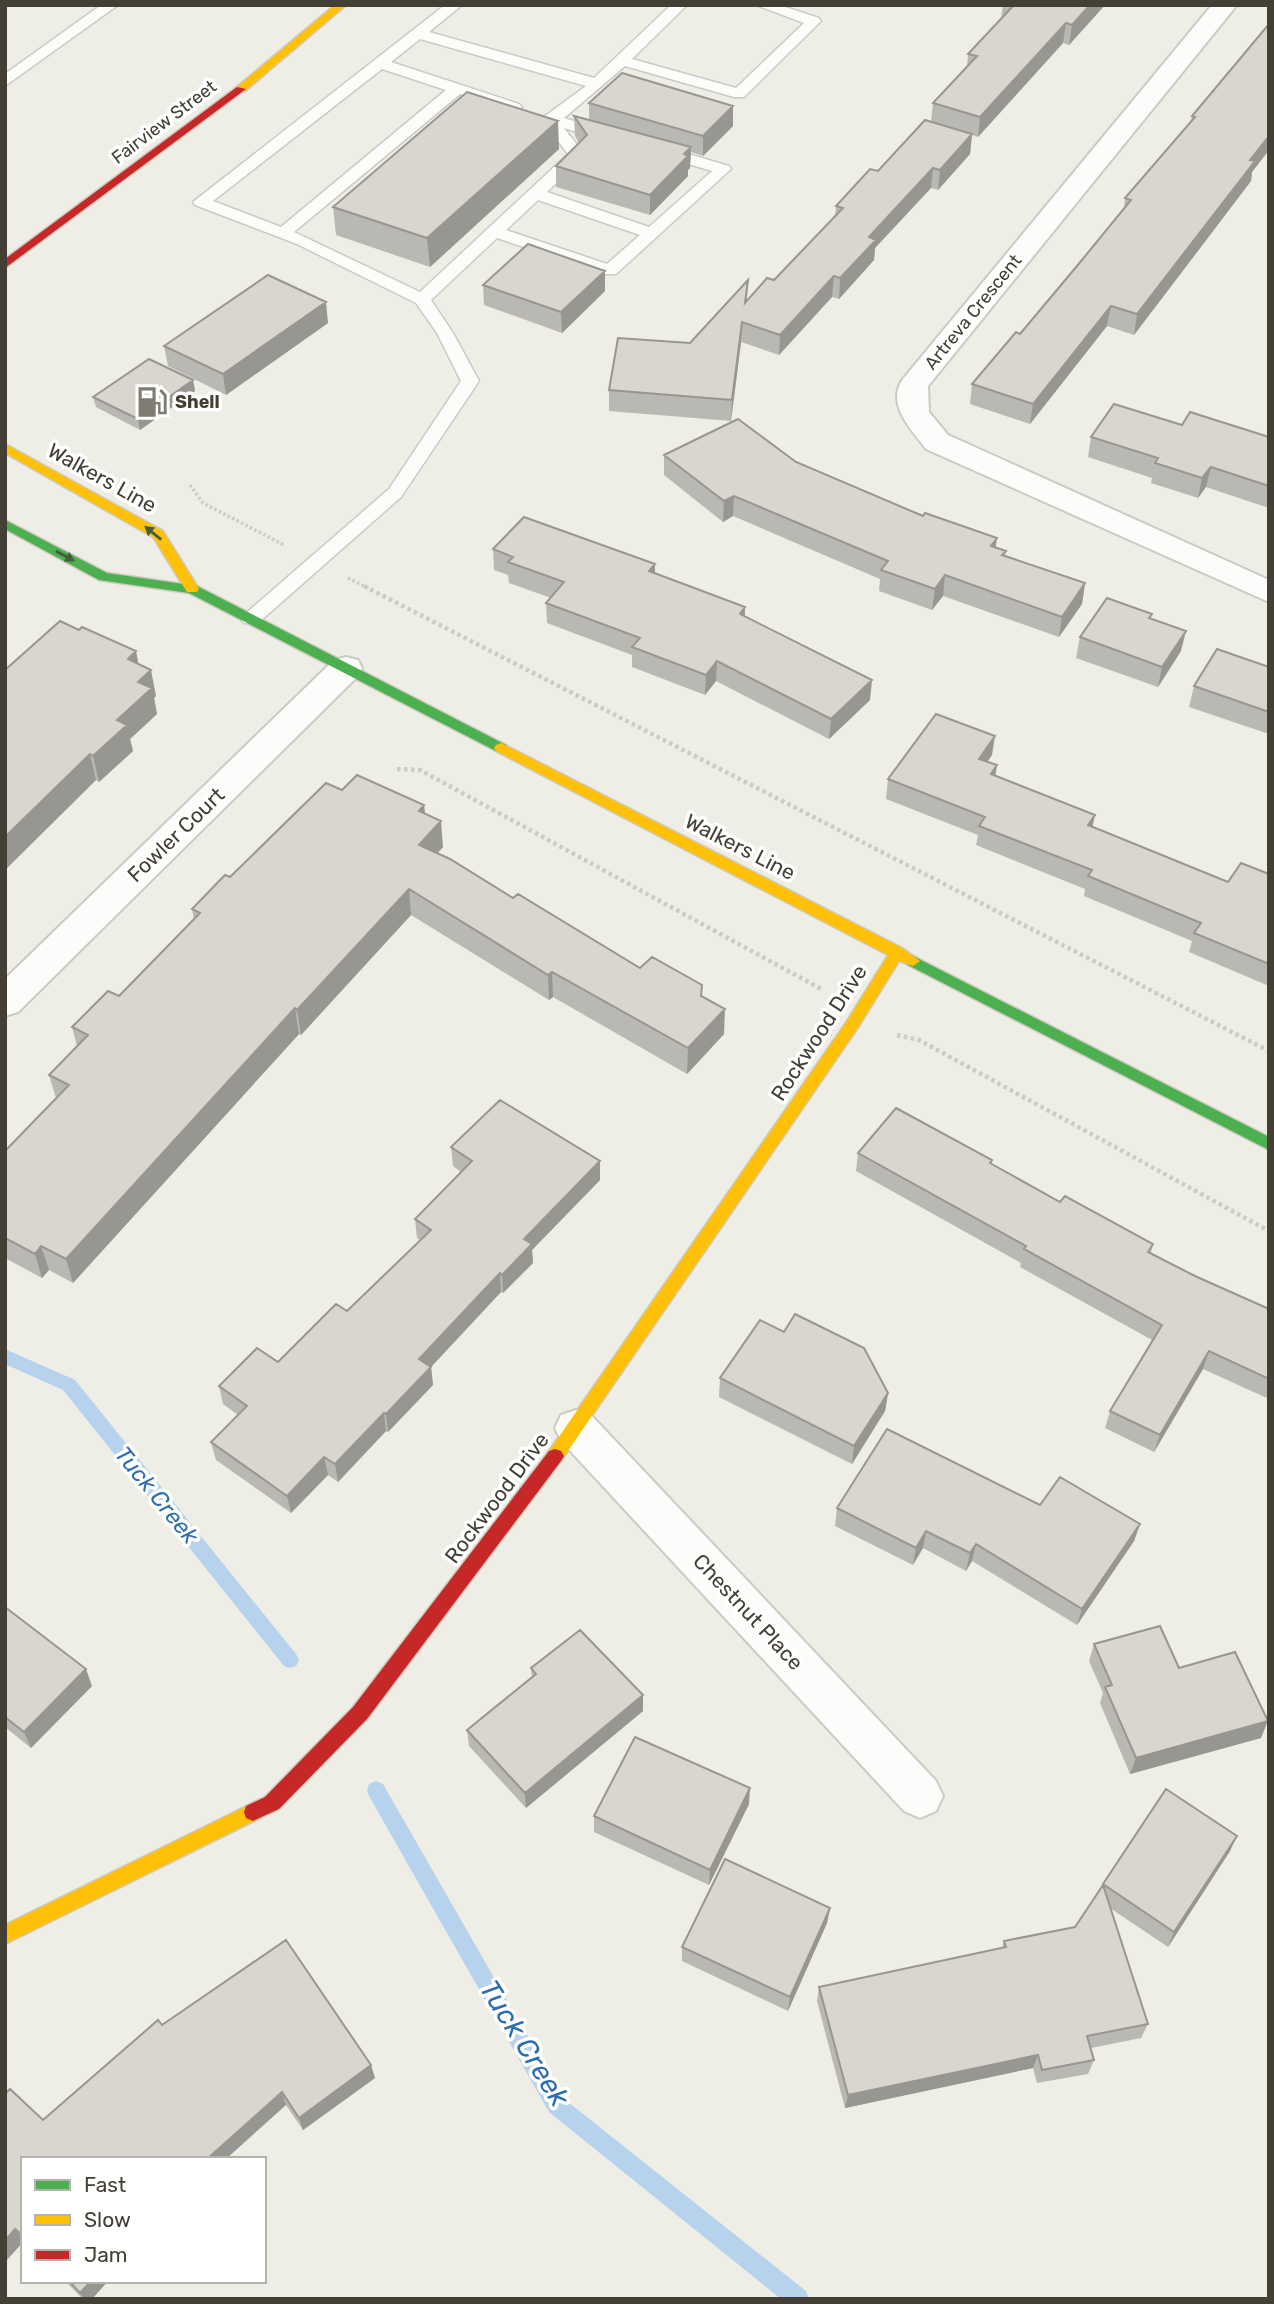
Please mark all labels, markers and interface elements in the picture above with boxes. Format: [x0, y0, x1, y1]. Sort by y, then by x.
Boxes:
street label: Fairview Street [107, 75, 221, 169]
street label: Artreva Crescent [920, 250, 1026, 374]
fuel station icon: Shell [135, 385, 169, 419]
place label: Shell [175, 391, 220, 413]
street label: Walkers Line [44, 437, 161, 518]
one-way arrow [144, 526, 162, 541]
one-way arrow [55, 550, 75, 562]
street label: Fowler Court [122, 782, 229, 887]
street label: Walkers Line [681, 808, 800, 885]
street label: Rockwood Drive [765, 960, 872, 1105]
street label: Rockwood Drive [439, 1428, 554, 1568]
water label: Tuck Creek [109, 1441, 205, 1550]
street label: Chestnut Place [688, 1548, 809, 1675]
water label: Tuck Creek [473, 1974, 577, 2113]
legend [21, 2157, 266, 2283]
text: Fast [84, 2172, 126, 2197]
text: Slow [84, 2207, 131, 2232]
text: Jam [84, 2242, 128, 2267]

